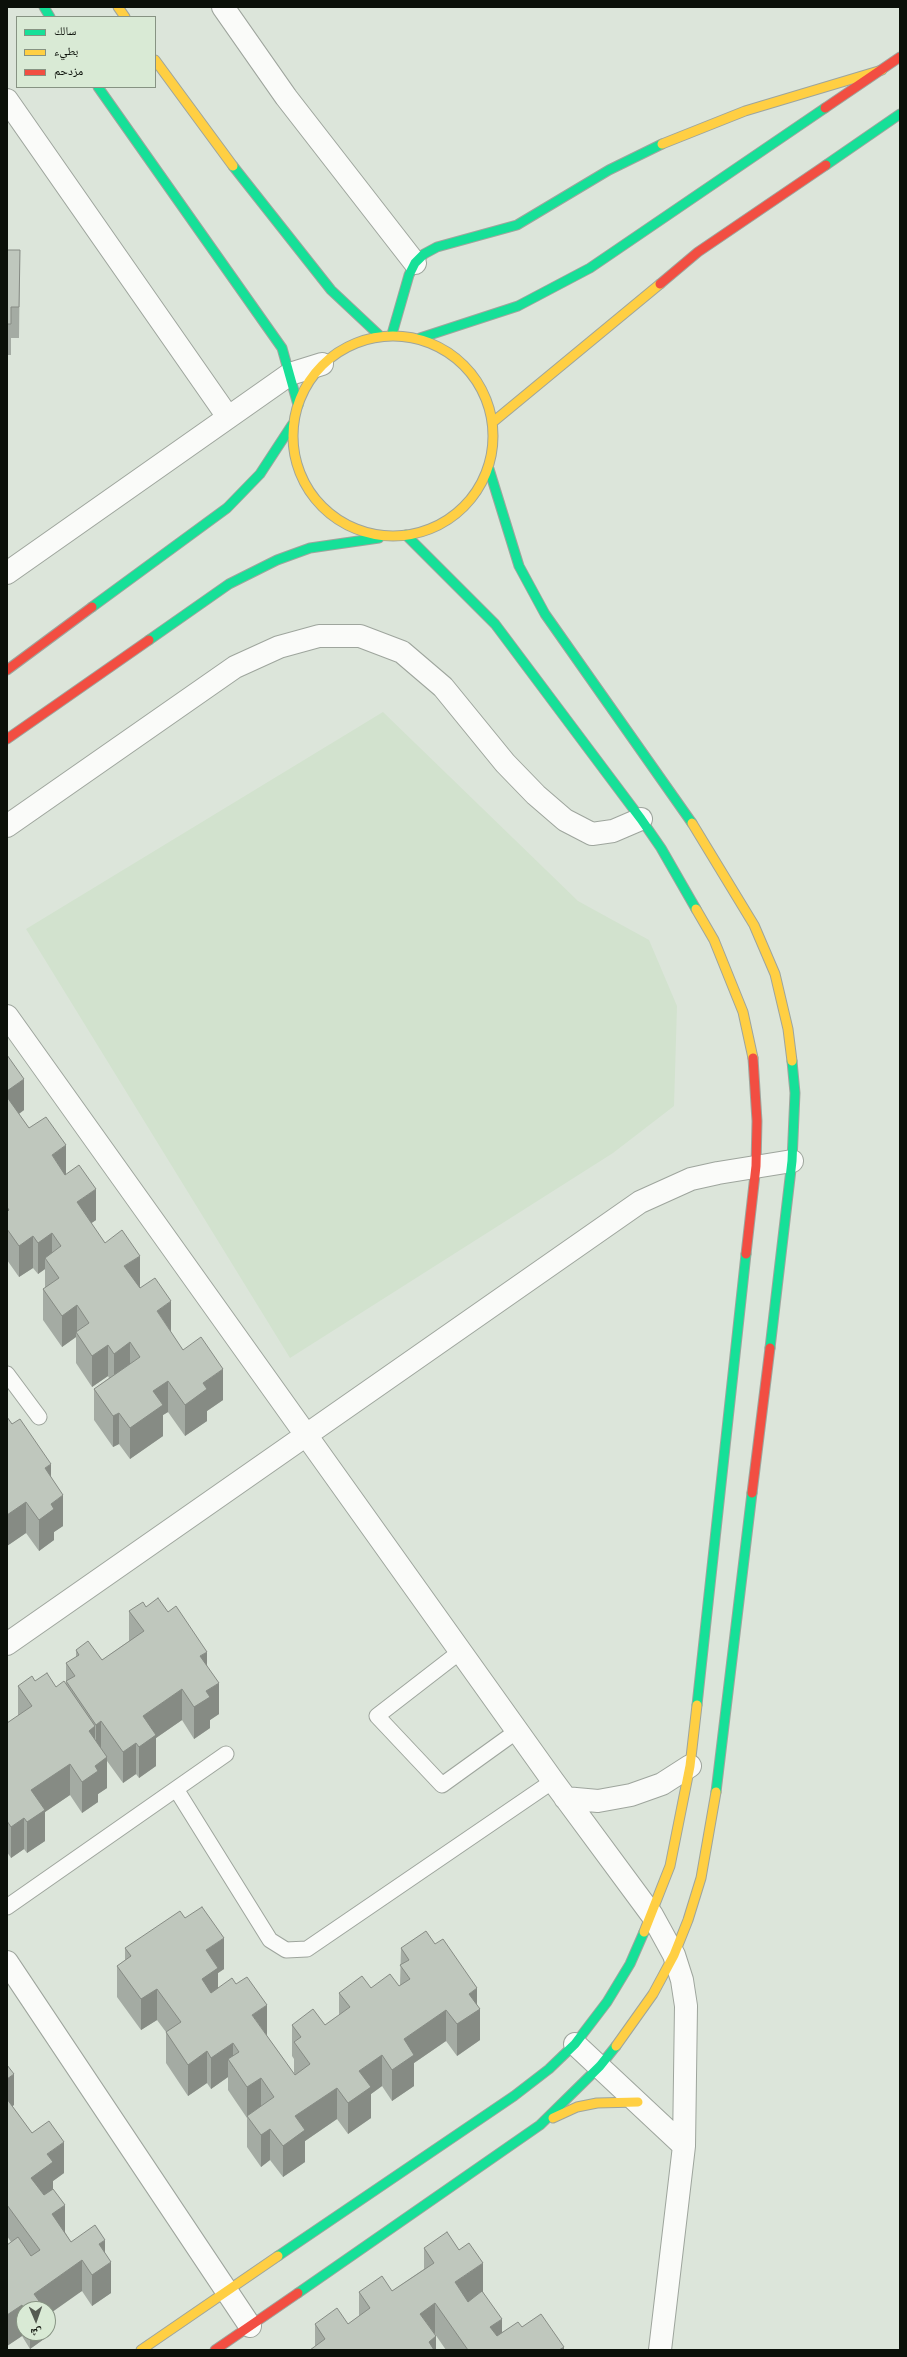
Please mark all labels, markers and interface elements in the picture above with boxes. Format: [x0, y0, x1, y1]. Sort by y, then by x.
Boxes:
legend [16, 16, 156, 88]
text: سالك [54, 24, 76, 38]
text: بطيء [54, 44, 78, 58]
text: مزدحم [54, 64, 83, 78]
north arrow [16, 2301, 56, 2341]
text: ش [30, 2326, 42, 2339]

